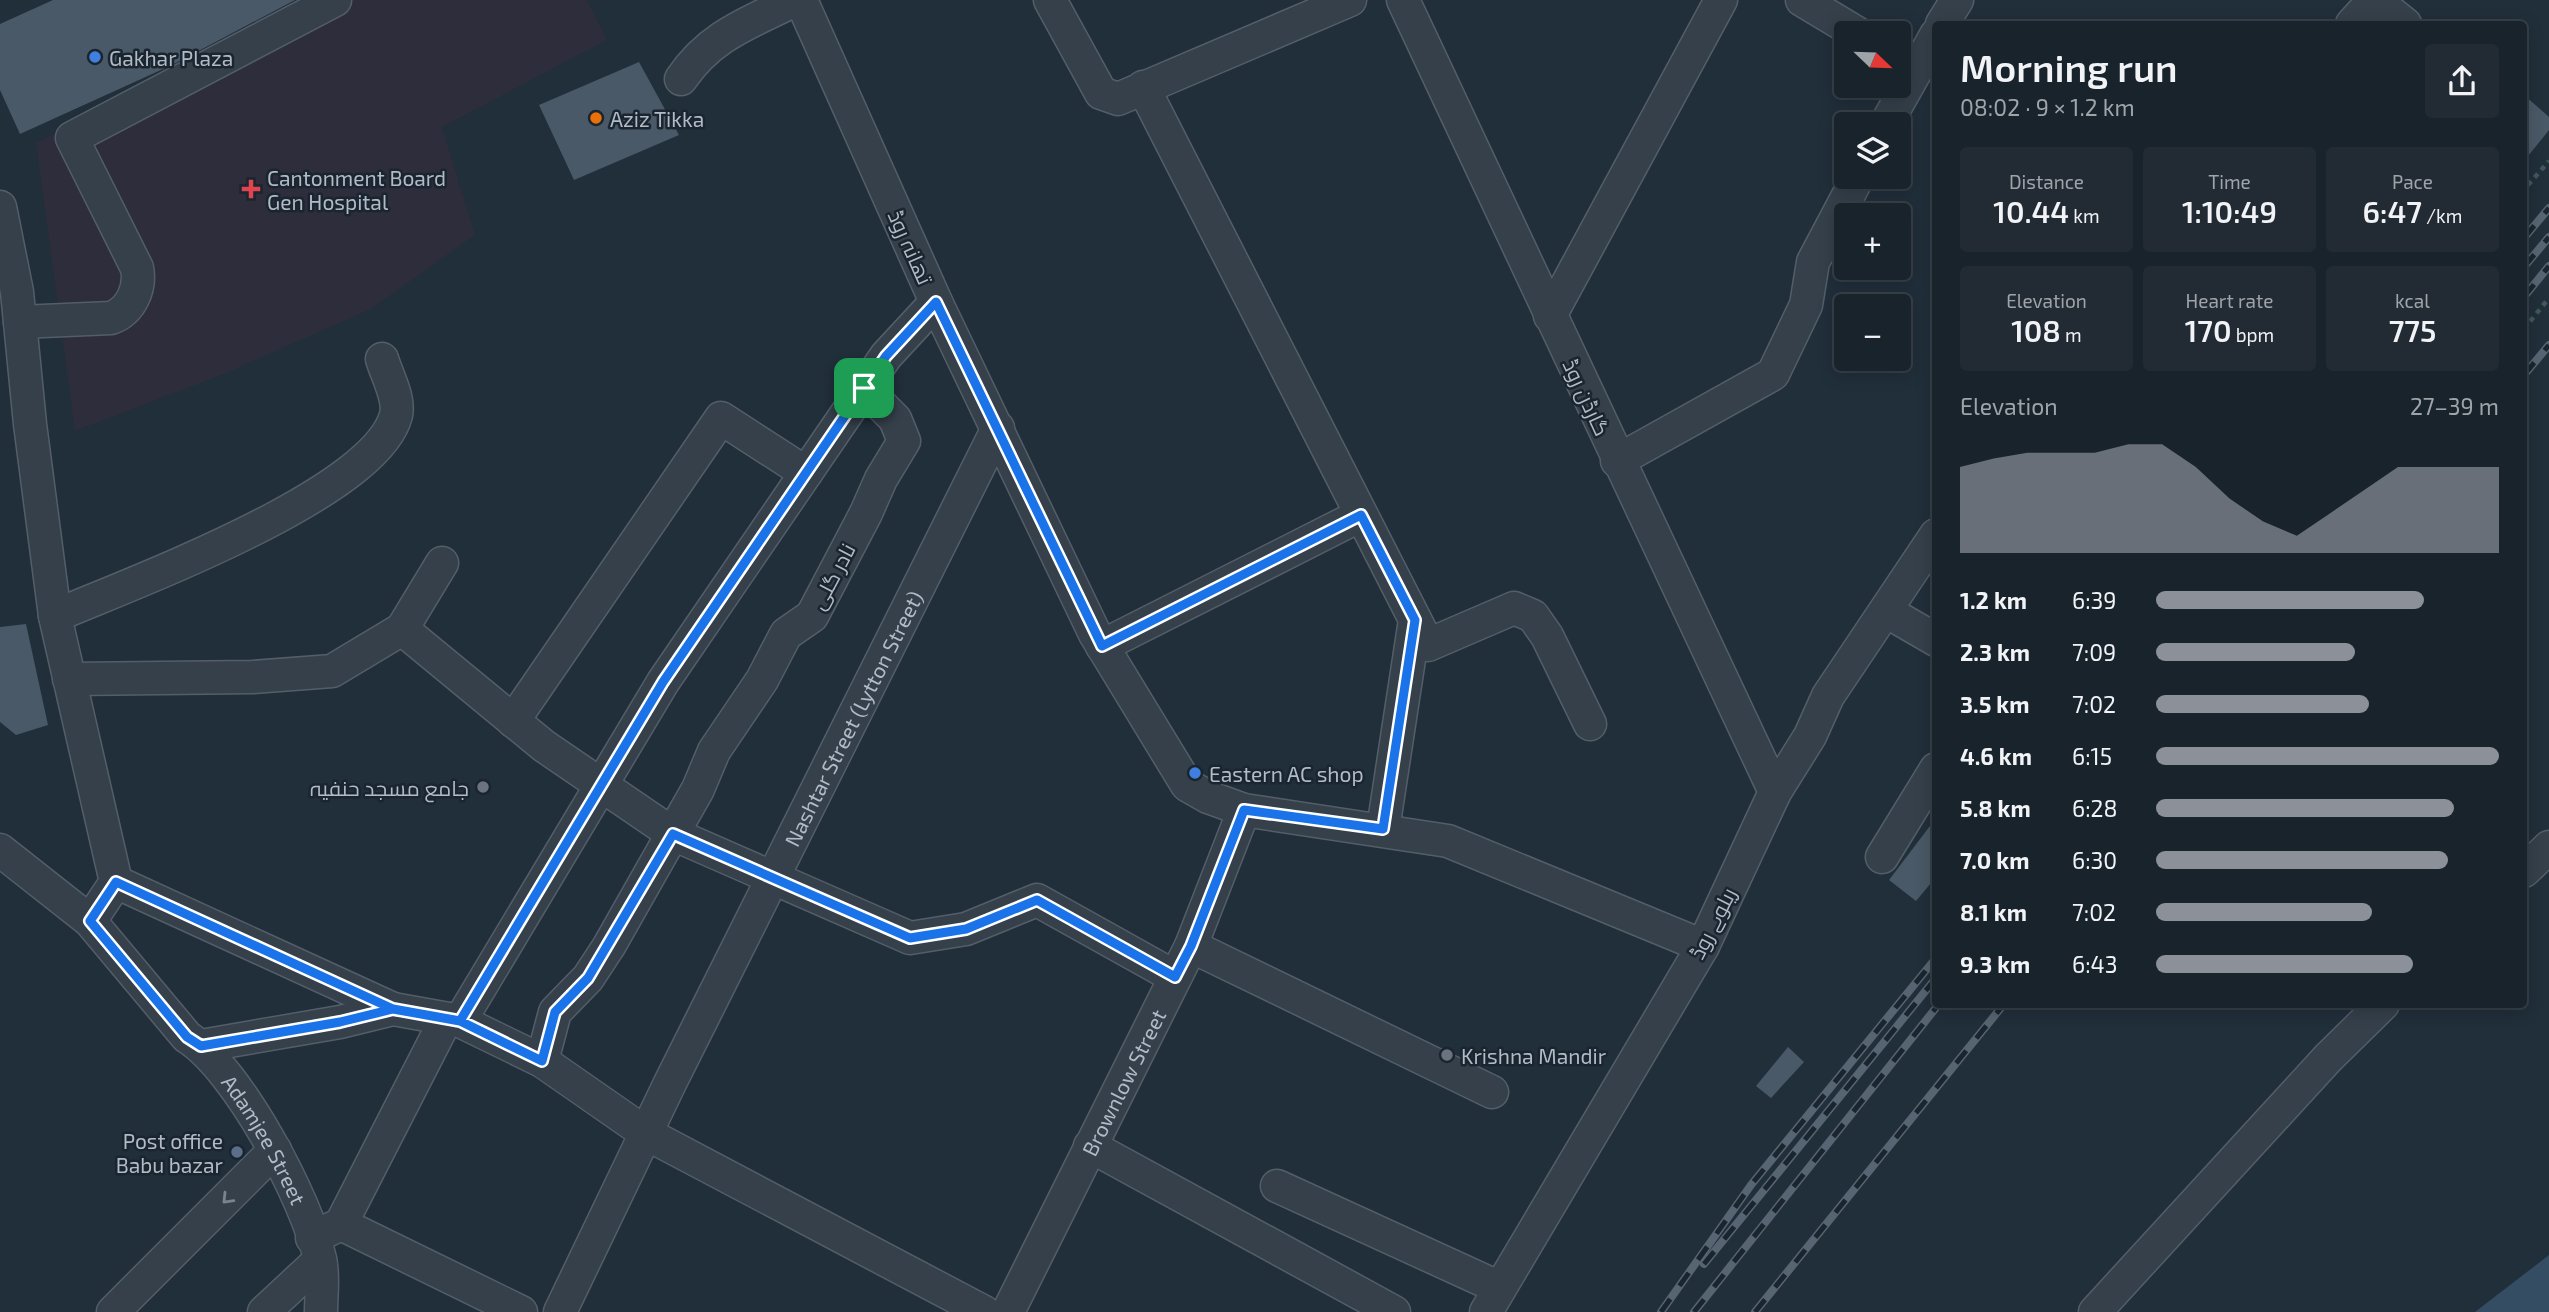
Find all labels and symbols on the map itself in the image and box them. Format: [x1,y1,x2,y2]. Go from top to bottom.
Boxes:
north arrow [1834,21,1911,98]
place label: Gakhar Plaza [109,45,233,70]
marker: Gakhar Plaza [87,49,103,65]
place label: Aziz Tikka [610,106,704,131]
marker: Aziz Tikka [588,110,604,126]
place label: Cantonment Board Gen Hospital [267,165,446,214]
marker: Cantonment Board Gen Hospital [241,179,261,199]
street label: تھانہ روڈ [883,206,939,289]
street label: گارڈن روڈ [1557,355,1616,440]
pin [834,358,894,418]
street label: نادر گلی [804,539,862,614]
street label: Nashtar Street (Lytton Street) [778,586,927,850]
place label: Eastern AC shop [1209,761,1364,786]
marker: Eastern AC shop [1187,765,1203,781]
place label: جامع مسجد حنفیہ [310,775,469,803]
marker: جامع مسجد حنفیہ [475,779,491,795]
street label: ریلوے روڈ [1683,883,1741,963]
street label: Brownlow Street [1076,1005,1170,1160]
place label: Krishna Mandir [1461,1043,1607,1068]
marker: Krishna Mandir [1439,1047,1455,1063]
street label: Adamjee Street [218,1069,312,1208]
place label: Post office Babu bazar [116,1128,224,1177]
marker: Post office Babu bazar [229,1144,245,1160]
one-way arrow [223,1191,236,1204]

